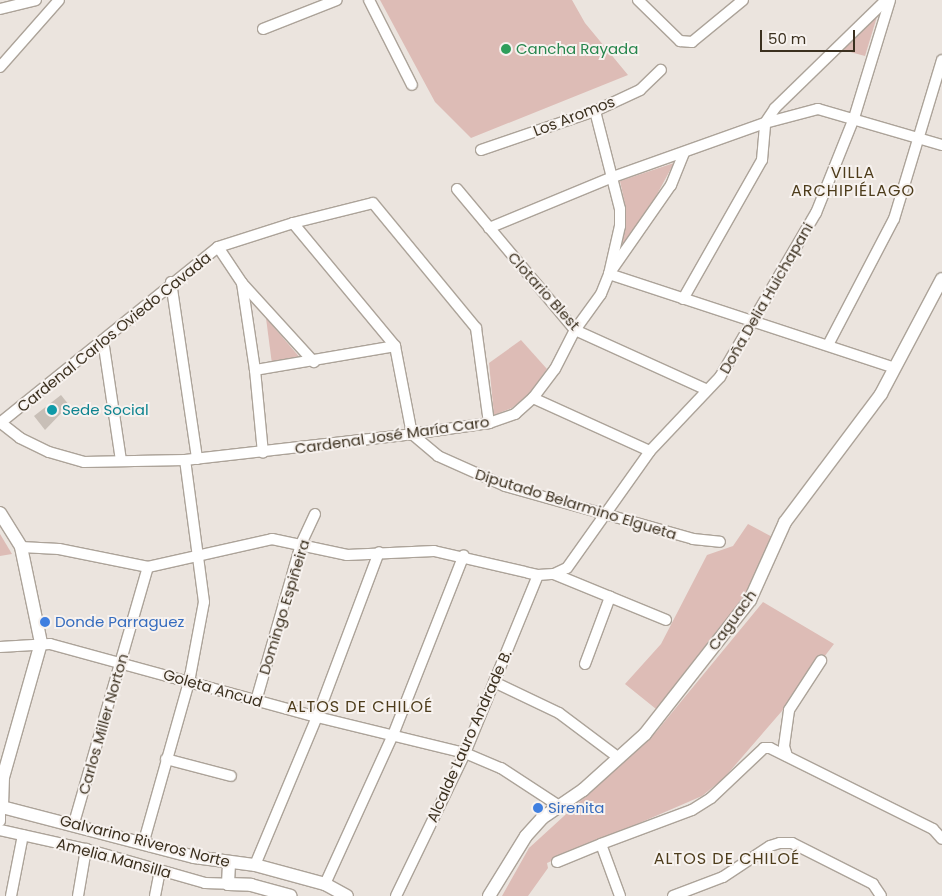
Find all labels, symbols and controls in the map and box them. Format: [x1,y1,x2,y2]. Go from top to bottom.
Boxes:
scale bar [762,20,857,52]
text: 50 m [768,28,806,49]
place label: Cancha Rayada [516,40,638,58]
marker: Cancha Rayada [500,43,512,55]
street label: Los Aromos [531,92,617,140]
district label: VILLA ARCHIPIÉLAGO [790,163,916,201]
street label: Doña Delia Huichapani [715,219,817,377]
street label: Cardenal Carlos Oviedo Cavada [13,248,215,416]
street label: Clotario Blest [504,248,584,334]
place label: Sede Social [62,401,149,419]
marker: Sede Social [46,404,58,416]
street label: Cardenal José María Caro [294,412,490,458]
street label: Diputado Belarmino Elgueta [473,465,679,543]
street label: Domingo Espiñeira [255,537,313,677]
street label: Caguach [704,586,760,654]
place label: Donde Parraguez [55,613,184,631]
marker: Donde Parraguez [39,616,51,628]
street label: Alcalde Lauro Andrade B. [423,647,515,825]
street label: Carlos Miller Norton [74,651,132,797]
street label: Goleta Ancud [161,665,265,711]
district label: ALTOS DE CHILOÉ [285,697,435,717]
place label: Sirenita [548,799,604,817]
marker: Sirenita [532,802,544,814]
street label: Galvarino Riveros Norte [58,811,232,871]
street label: Amelia Mansilla [55,834,173,882]
district label: ALTOS DE CHILOÉ [652,849,802,869]

